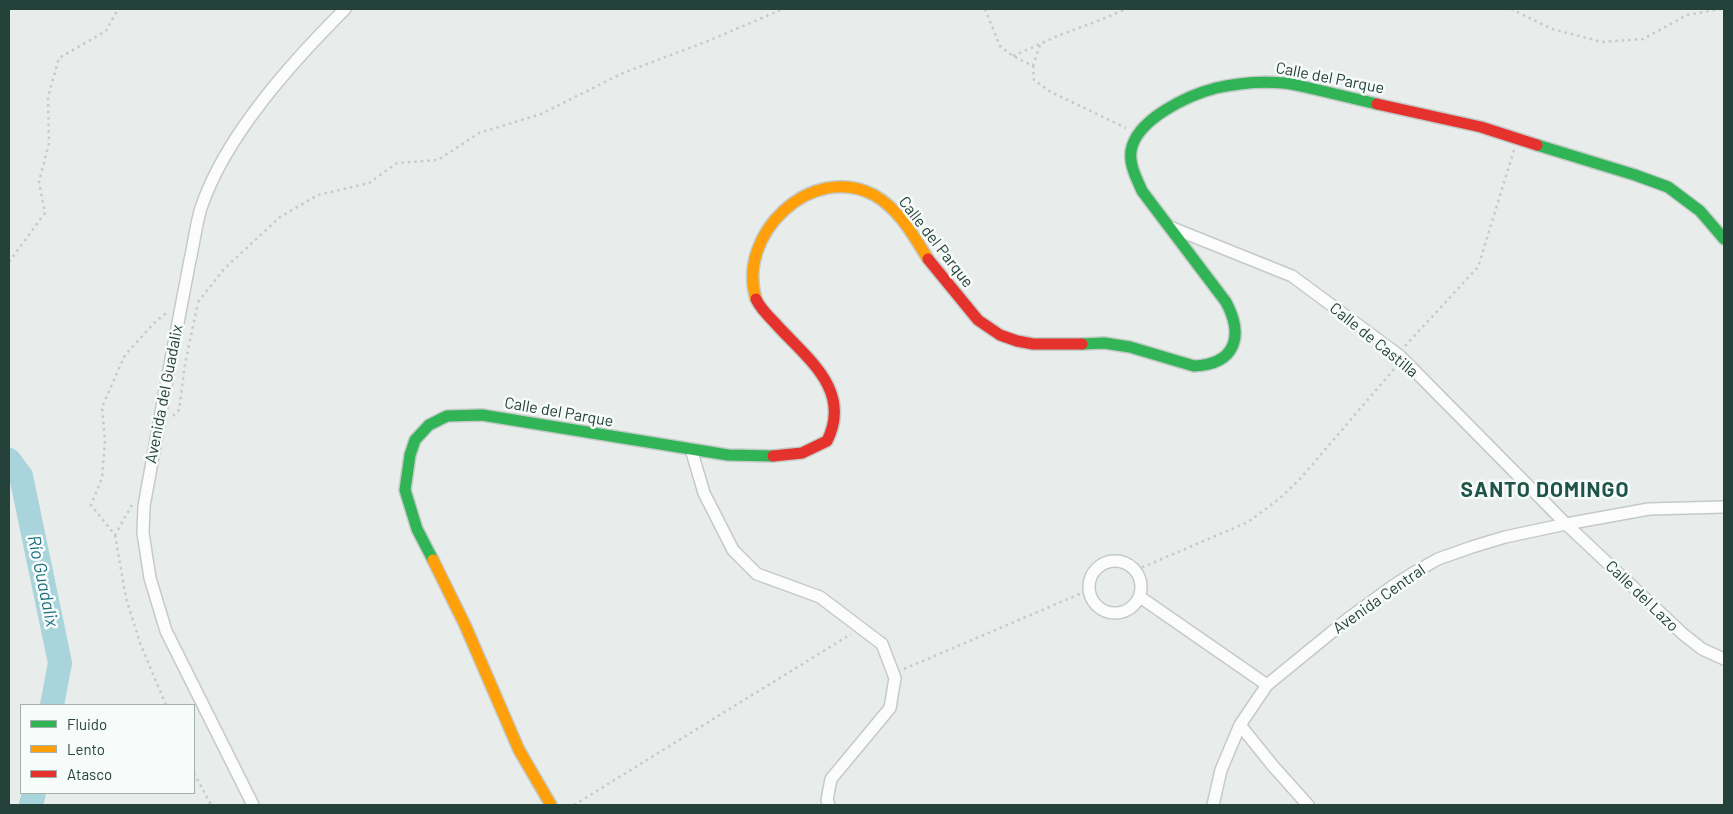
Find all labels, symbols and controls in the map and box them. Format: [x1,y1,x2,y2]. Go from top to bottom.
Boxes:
street label: Calle del Parque [1274,58,1386,98]
street label: Calle del Parque [895,193,977,291]
street label: Calle de Castilla [1326,298,1422,382]
street label: Avenida del Guadalix [141,323,187,465]
street label: Calle del Parque [503,393,615,431]
district label: SANTO DOMINGO [1459,477,1631,503]
water label: Río Guadalix [23,533,63,629]
street label: Calle del Lazo [1601,556,1683,636]
street label: Avenida Central [1329,560,1429,638]
legend [20,704,195,794]
text: Fluido [67,715,107,733]
text: Lento [67,740,105,758]
text: Atasco [67,765,112,783]

